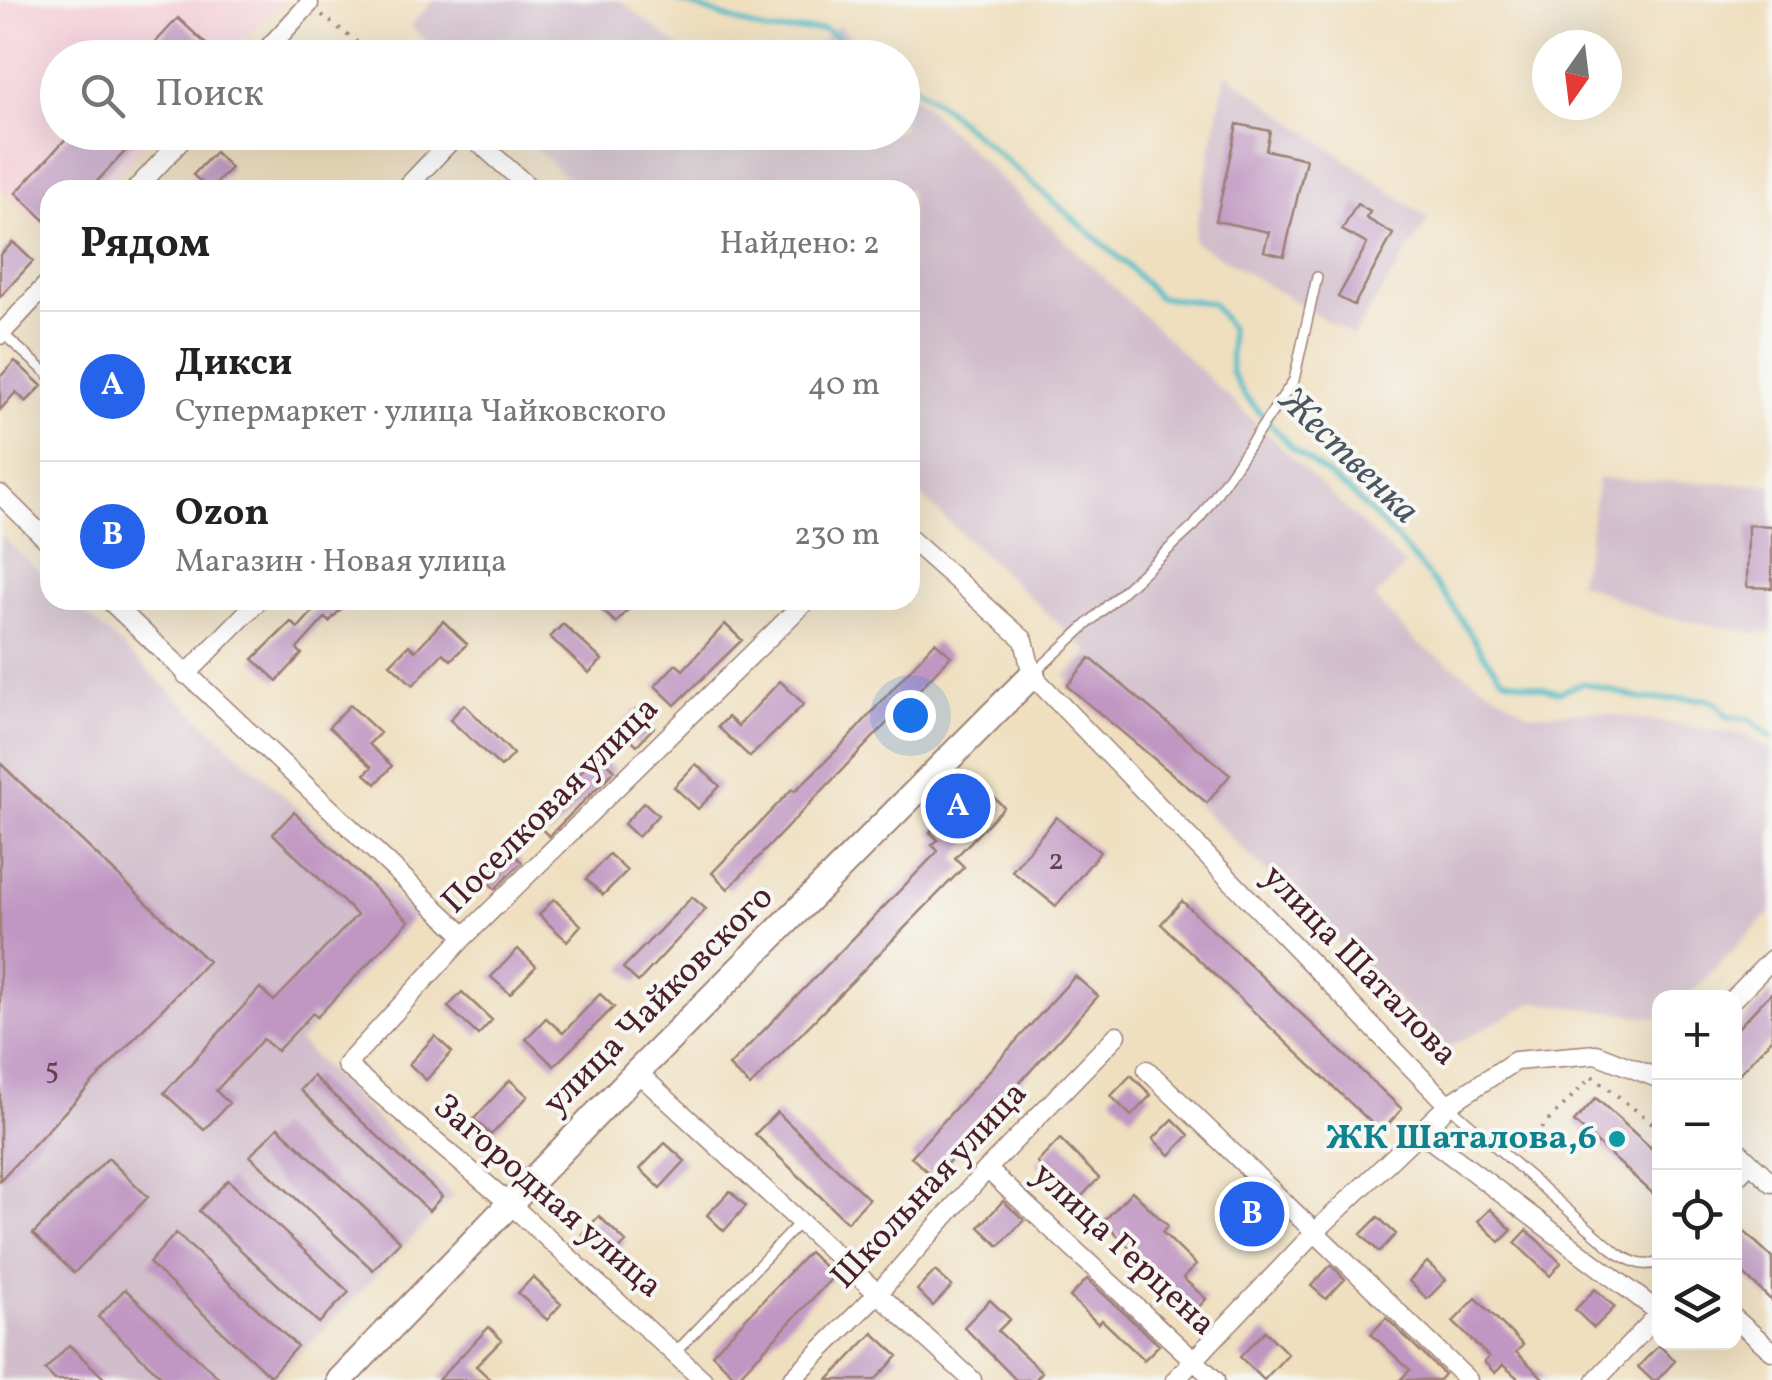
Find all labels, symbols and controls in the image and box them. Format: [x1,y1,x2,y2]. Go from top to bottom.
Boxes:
north arrow [1532,30,1622,120]
search box [40,40,920,150]
icon: search [75,68,130,123]
text: Поиск [155,69,264,122]
text: Рядом [80,216,210,275]
text: Найдено: 2 [720,223,880,267]
text: Дикси [175,338,293,391]
text: A [101,364,124,408]
text: 40 m [808,364,880,408]
water label: Жественка [1265,375,1430,537]
text: Супермаркет · улица Чайковского [175,391,666,435]
text: Ozon [175,488,269,541]
text: B [102,514,123,558]
text: 230 m [794,514,880,558]
text: Магазин · Новая улица [175,541,507,585]
street label: Поселковая улица [432,687,670,925]
your location [885,690,936,741]
pin: A [926,768,990,844]
house number: 2 [1048,840,1064,882]
street label: улица Шаталова [1250,855,1468,1077]
street label: улица Чайковского [533,875,785,1127]
map controls [1652,990,1742,1350]
button: + [1652,990,1742,1080]
house number: 5 [45,1049,59,1091]
street label: Школьная улица [821,1071,1039,1301]
button: − [1652,1080,1742,1170]
street label: Загородная улица [422,1084,672,1310]
place label: ЖК Шаталова,6 [1326,1115,1597,1163]
marker: ЖК Шаталова,6 [1606,1128,1628,1150]
street label: улица Герцена [1021,1152,1225,1348]
button: locate [1652,1170,1742,1260]
pin: B [1220,1176,1284,1252]
button: layers [1652,1260,1742,1350]

